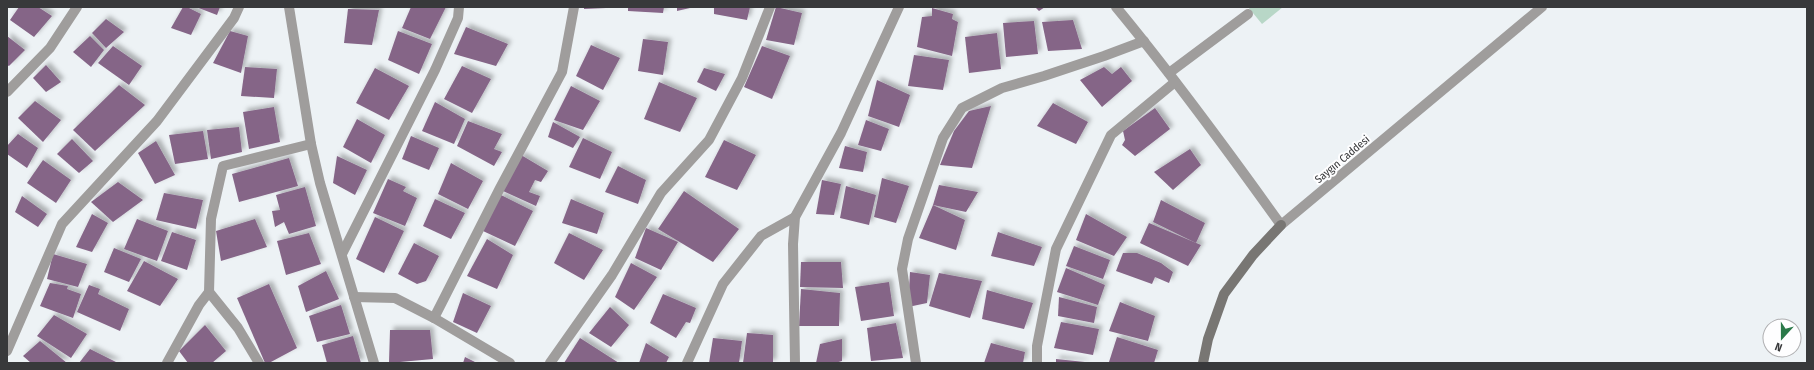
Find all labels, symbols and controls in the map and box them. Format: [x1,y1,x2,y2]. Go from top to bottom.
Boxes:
street label: Saygın Caddesi [1312,133,1373,186]
north arrow [1762,318,1802,358]
text: N [1773,340,1784,354]

